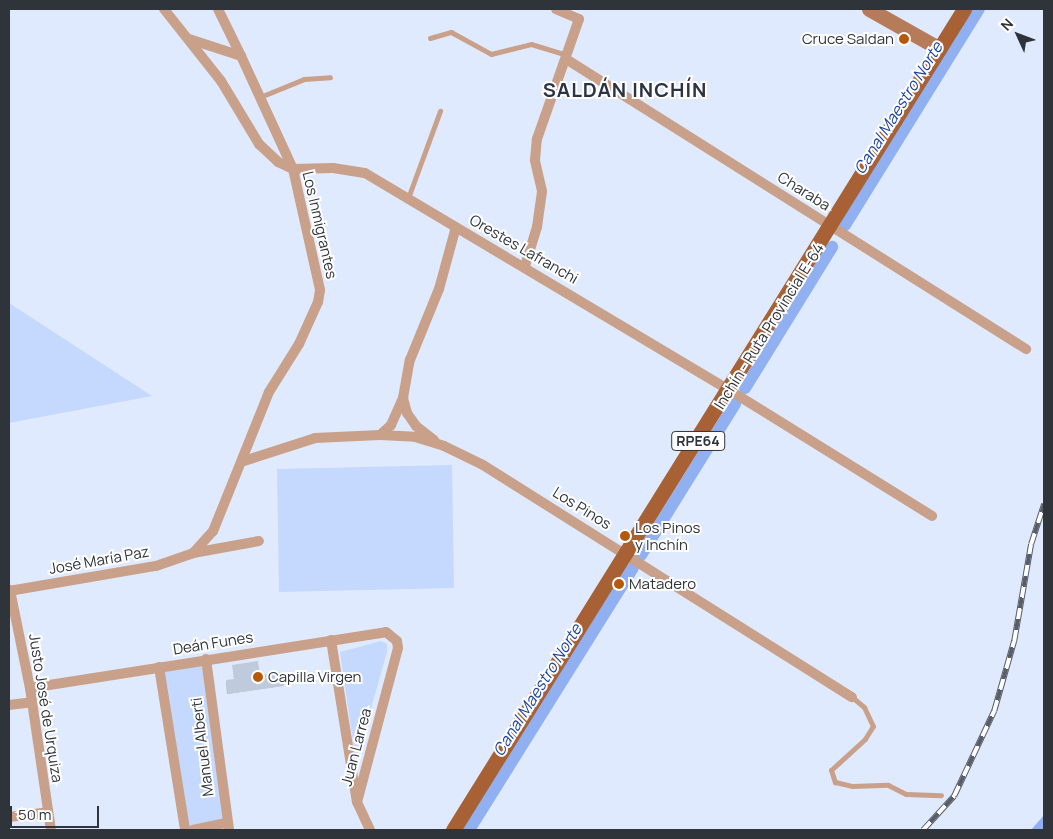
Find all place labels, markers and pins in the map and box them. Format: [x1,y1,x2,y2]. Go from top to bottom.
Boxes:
place label: Cruce Saldan [802,30,894,48]
marker: Cruce Saldan [898,33,910,45]
place label: Los Pinos y Inchín [635,518,700,553]
marker: Los Pinos y Inchín [619,530,631,542]
place label: Matadero [629,575,696,593]
marker: Matadero [613,578,625,590]
place label: Capilla Virgen [268,668,361,686]
marker: Capilla Virgen [252,671,264,683]

